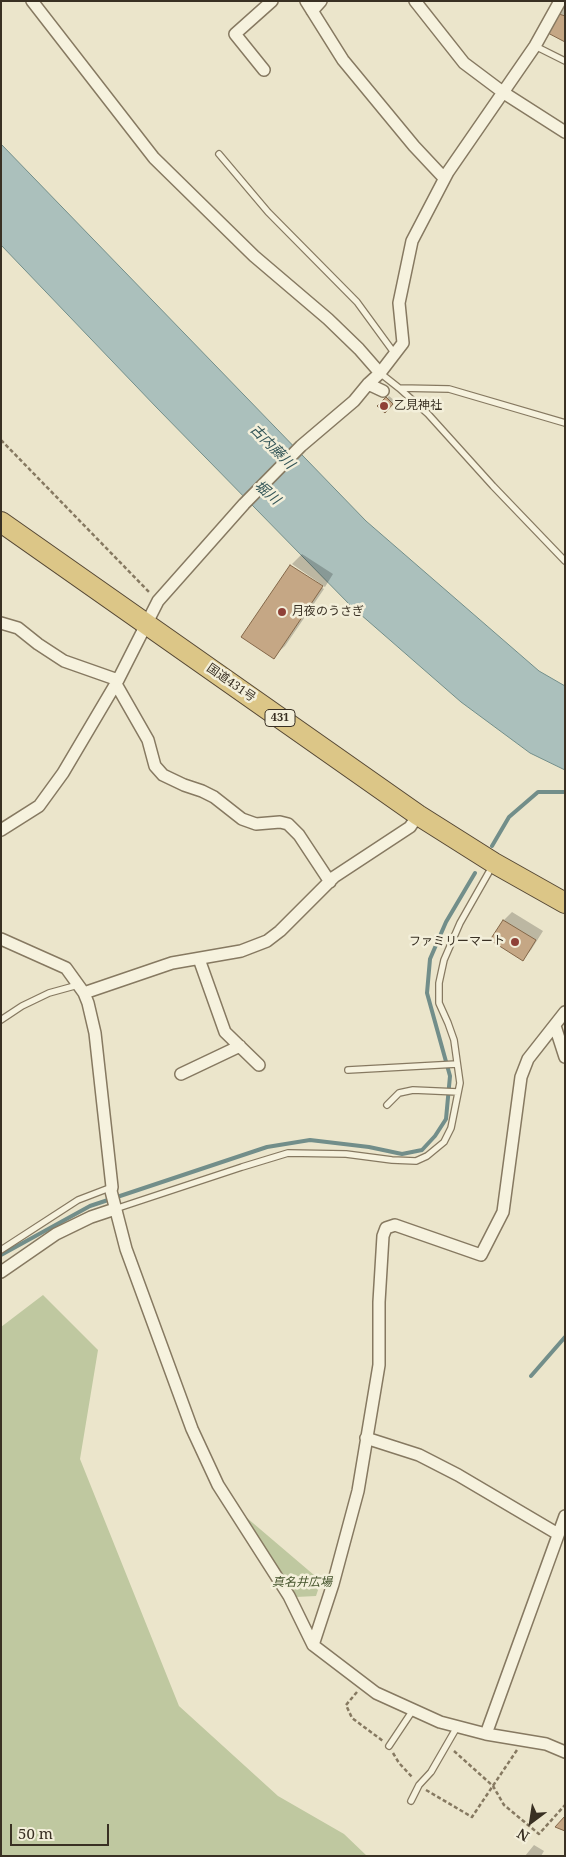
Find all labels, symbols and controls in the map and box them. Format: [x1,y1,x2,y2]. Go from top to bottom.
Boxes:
place label: 乙見神社 [394,399,442,413]
marker: 乙見神社 [378,400,390,412]
water label: 古内藤川 [246,421,298,473]
water label: 堀川 [251,477,283,509]
place label: 月夜のうさぎ [292,605,364,619]
marker: 月夜のうさぎ [276,606,288,618]
street label: 国道431号 [204,661,258,705]
road number: 431 [265,710,295,726]
place label: ファミリーマート [409,935,505,949]
marker: ファミリーマート [509,936,521,948]
park label: 真名井広場 [272,1576,332,1590]
north arrow [506,1797,556,1847]
scale bar [12,1814,111,1846]
text: 50 m [18,1823,53,1843]
text: N [513,1824,533,1846]

